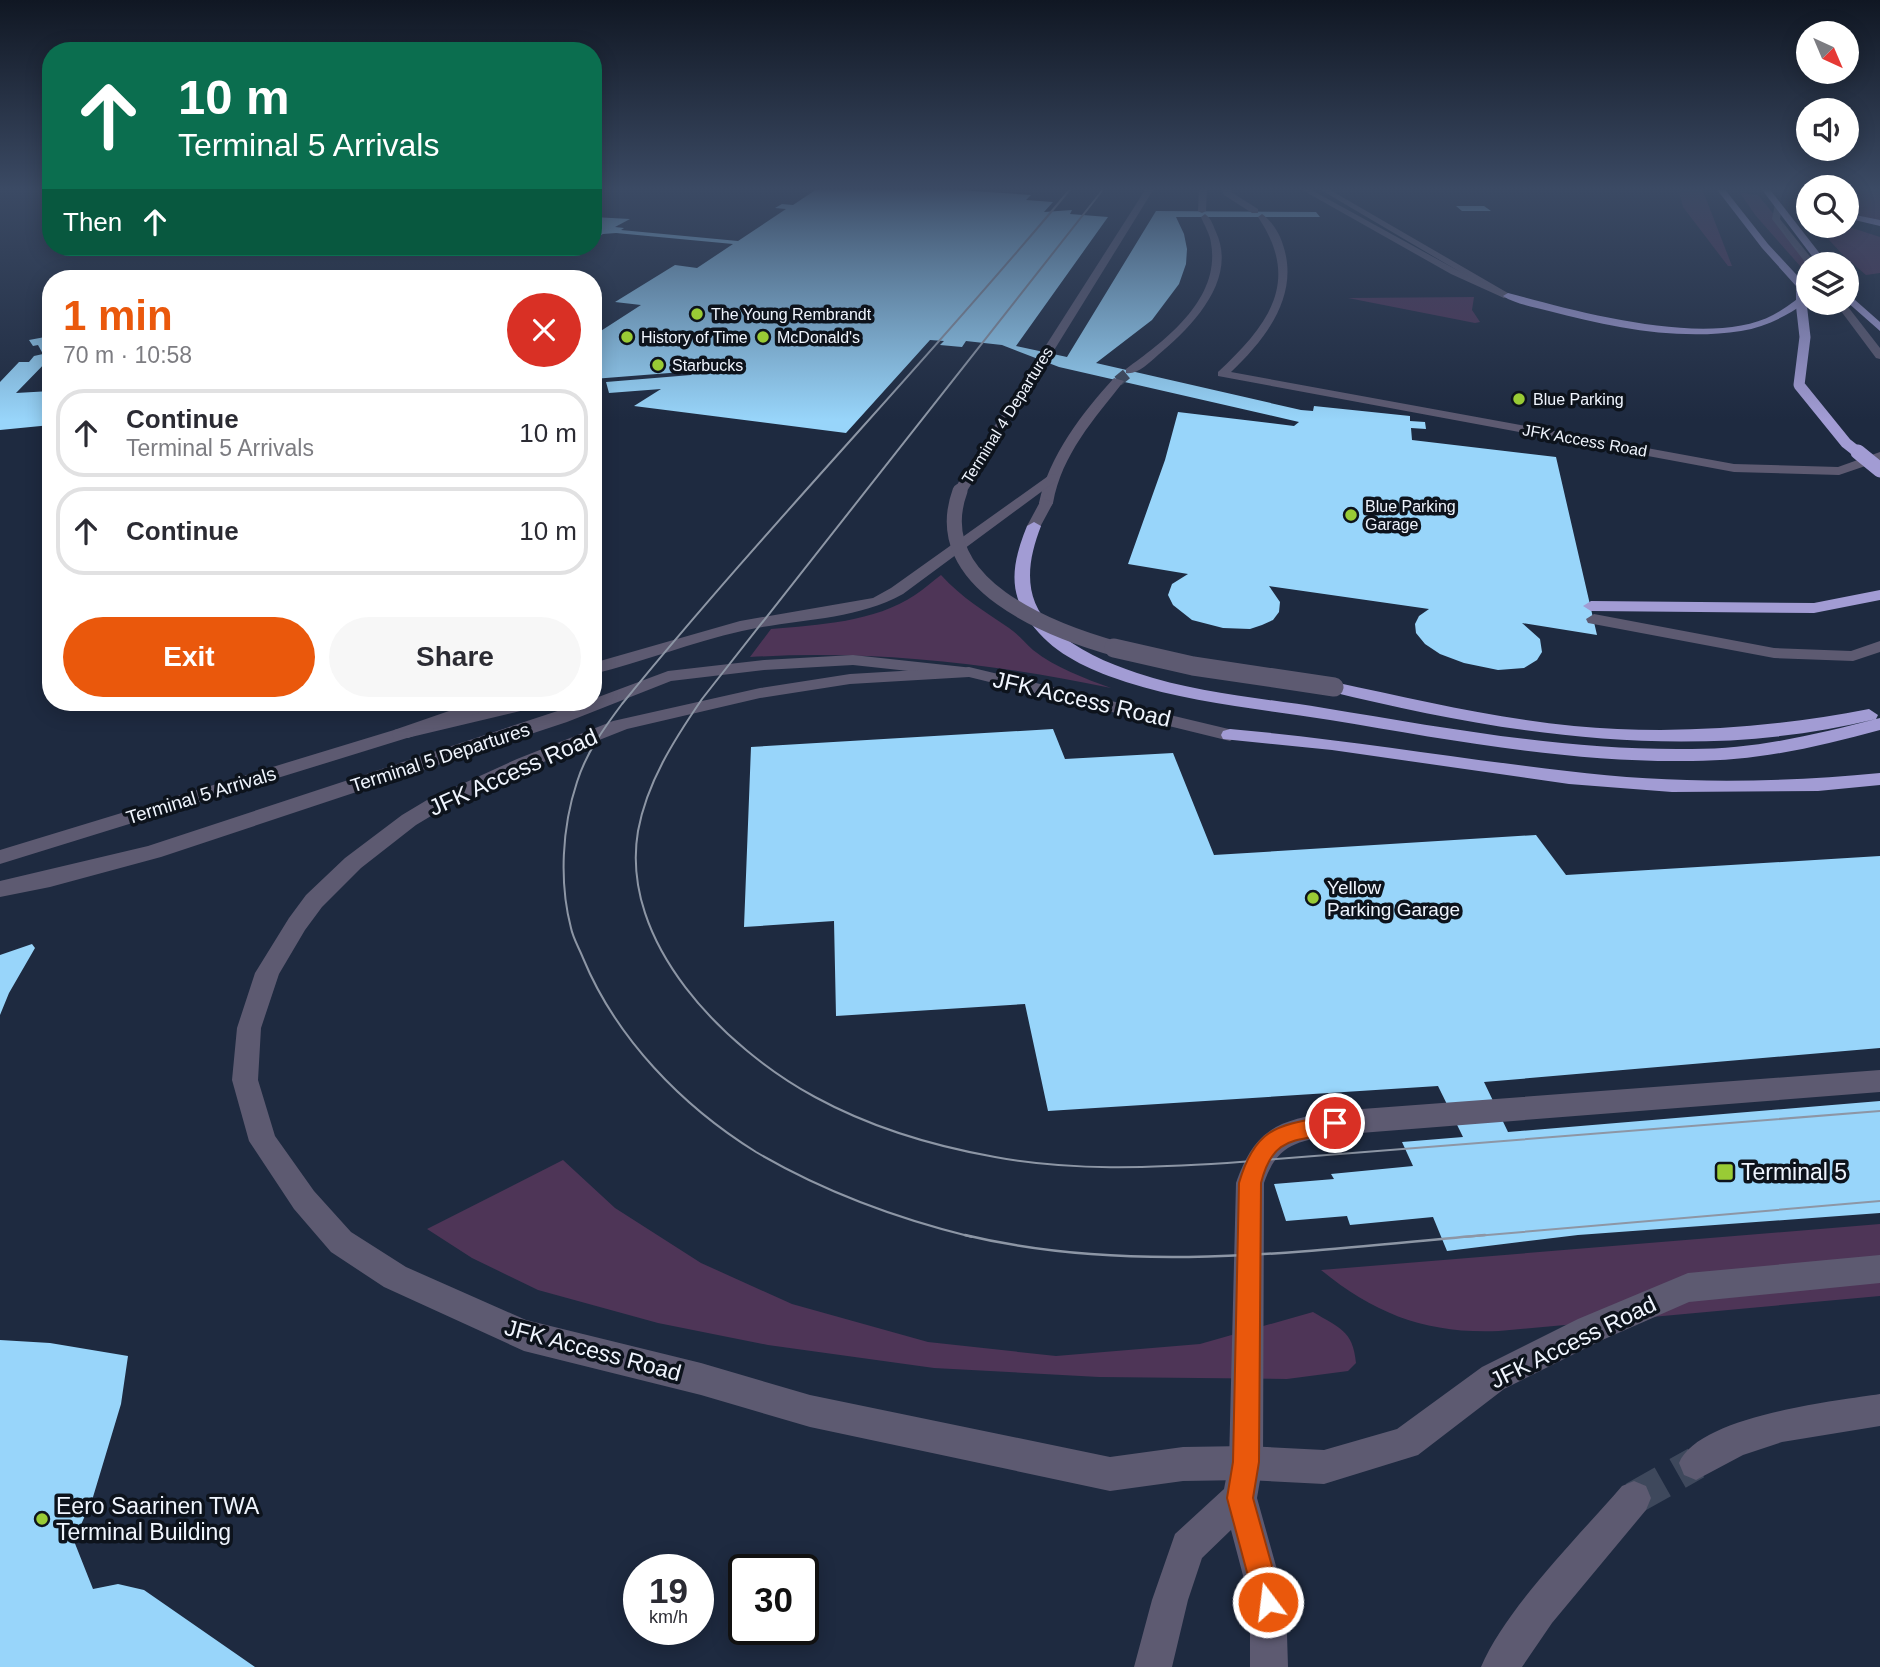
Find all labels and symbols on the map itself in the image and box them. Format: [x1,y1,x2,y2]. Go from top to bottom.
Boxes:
north arrow [1796,21,1858,84]
marker: The Young Rembrandt [689,306,705,322]
place label: The Young Rembrandt [711,306,872,323]
marker: History of Time [619,329,635,345]
place label: History of Time [641,329,748,346]
marker: McDonald's [755,329,771,345]
place label: McDonald's [777,329,860,346]
street label: Terminal 4 Departures [959,344,1056,487]
marker: Starbucks [650,357,666,373]
place label: Starbucks [672,357,743,374]
marker: Blue Parking [1511,391,1527,407]
place label: Blue Parking [1533,391,1624,408]
street label: JFK Access Road [1521,421,1649,460]
place label: Blue Parking Garage [1365,498,1456,533]
marker: Blue Parking Garage [1343,507,1359,523]
street label: JFK Access Road [991,666,1173,732]
street label: Terminal 5 Departures [348,719,532,796]
street label: JFK Access Road [425,723,601,821]
street label: Terminal 5 Arrivals [124,763,278,828]
place label: Yellow Parking Garage [1327,877,1460,920]
marker: Yellow Parking Garage [1305,890,1321,906]
pin [1305,1093,1365,1153]
place label: Terminal 5 [1741,1159,1847,1185]
marker: Terminal 5 [1715,1162,1735,1182]
street label: JFK Access Road [1486,1291,1660,1393]
street label: JFK Access Road [502,1314,684,1386]
place label: Eero Saarinen TWA Terminal Building [56,1493,260,1545]
marker: Eero Saarinen TWA Terminal Building [34,1511,50,1527]
speed limit sign: 30 [728,1554,819,1645]
position arrow [1231,1565,1305,1639]

